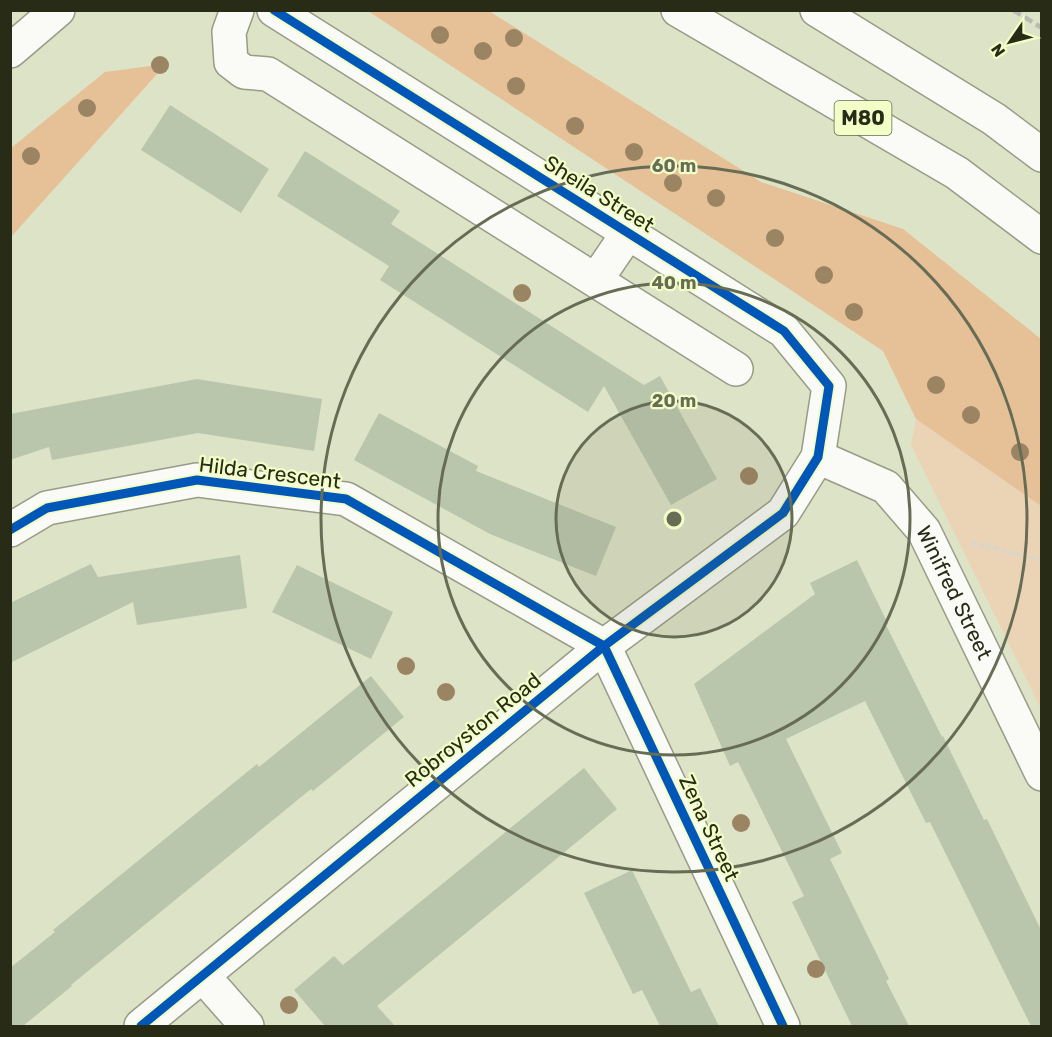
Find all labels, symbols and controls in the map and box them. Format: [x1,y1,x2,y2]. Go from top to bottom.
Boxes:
north arrow [980,12,1040,72]
text: N [987,40,1009,60]
road number: M80 [834,101,892,135]
street label: Sheila Street [540,150,659,237]
text: 60 m [652,155,696,177]
text: 40 m [652,272,696,294]
text: 20 m [652,390,696,412]
street label: Hilda Crescent [198,451,342,494]
centre of rings [664,509,684,529]
street label: Winifred Street [911,521,997,663]
street label: Robroyston Road [400,667,546,792]
street label: Zena Street [674,771,745,885]

